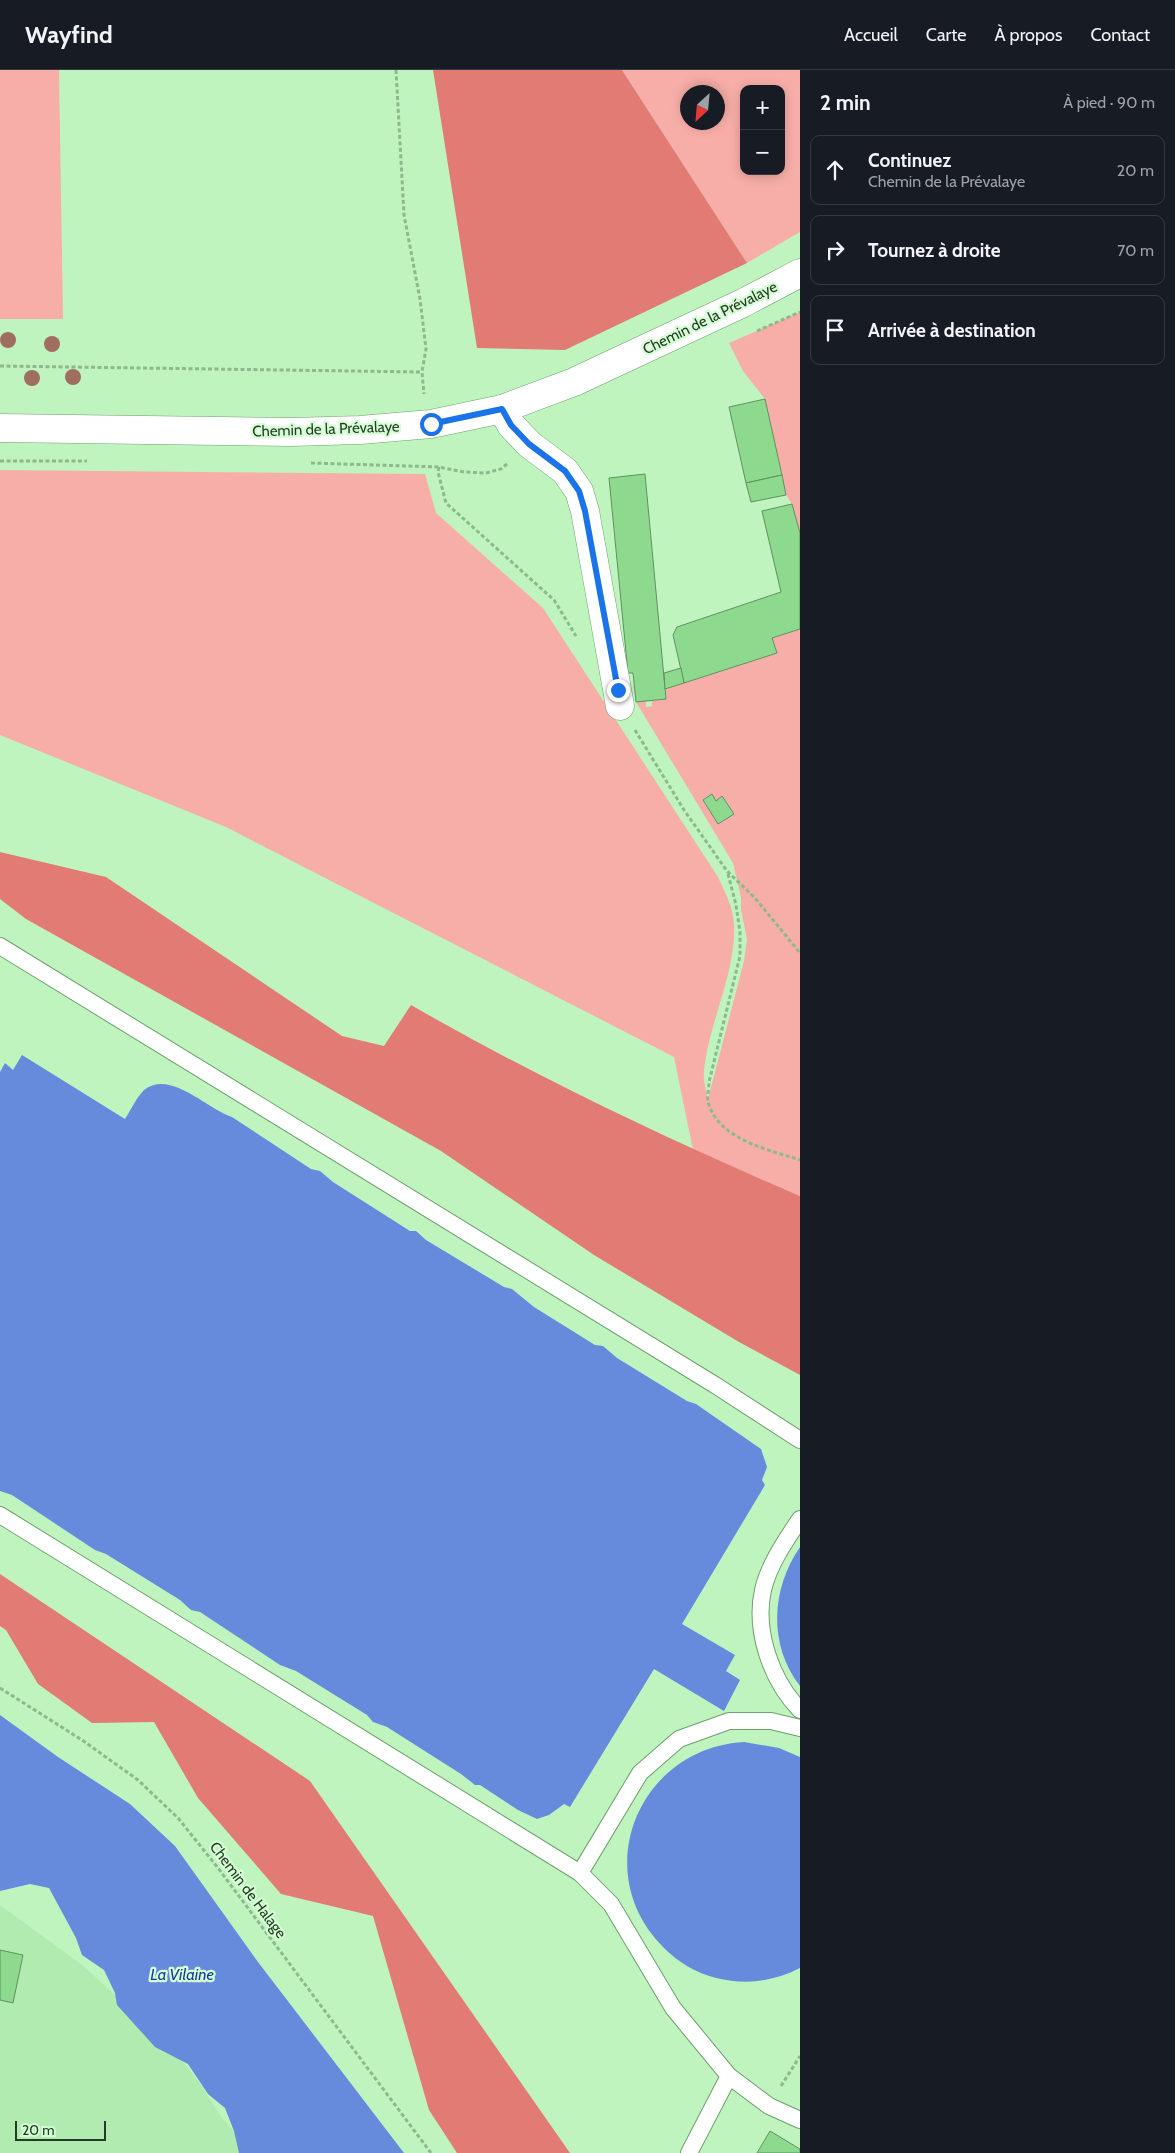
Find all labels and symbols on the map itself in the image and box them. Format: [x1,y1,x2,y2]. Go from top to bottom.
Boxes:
north arrow [680,85,725,130]
street label: Chemin de la Prévalaye [640,277,780,358]
route start [420,413,443,436]
street label: Chemin de la Prévalaye [252,417,400,441]
route end [607,679,630,702]
street label: Chemin de Halage [206,1838,290,1942]
water label: La Vilaine [150,1965,214,1984]
scale bar [15,2118,106,2141]

